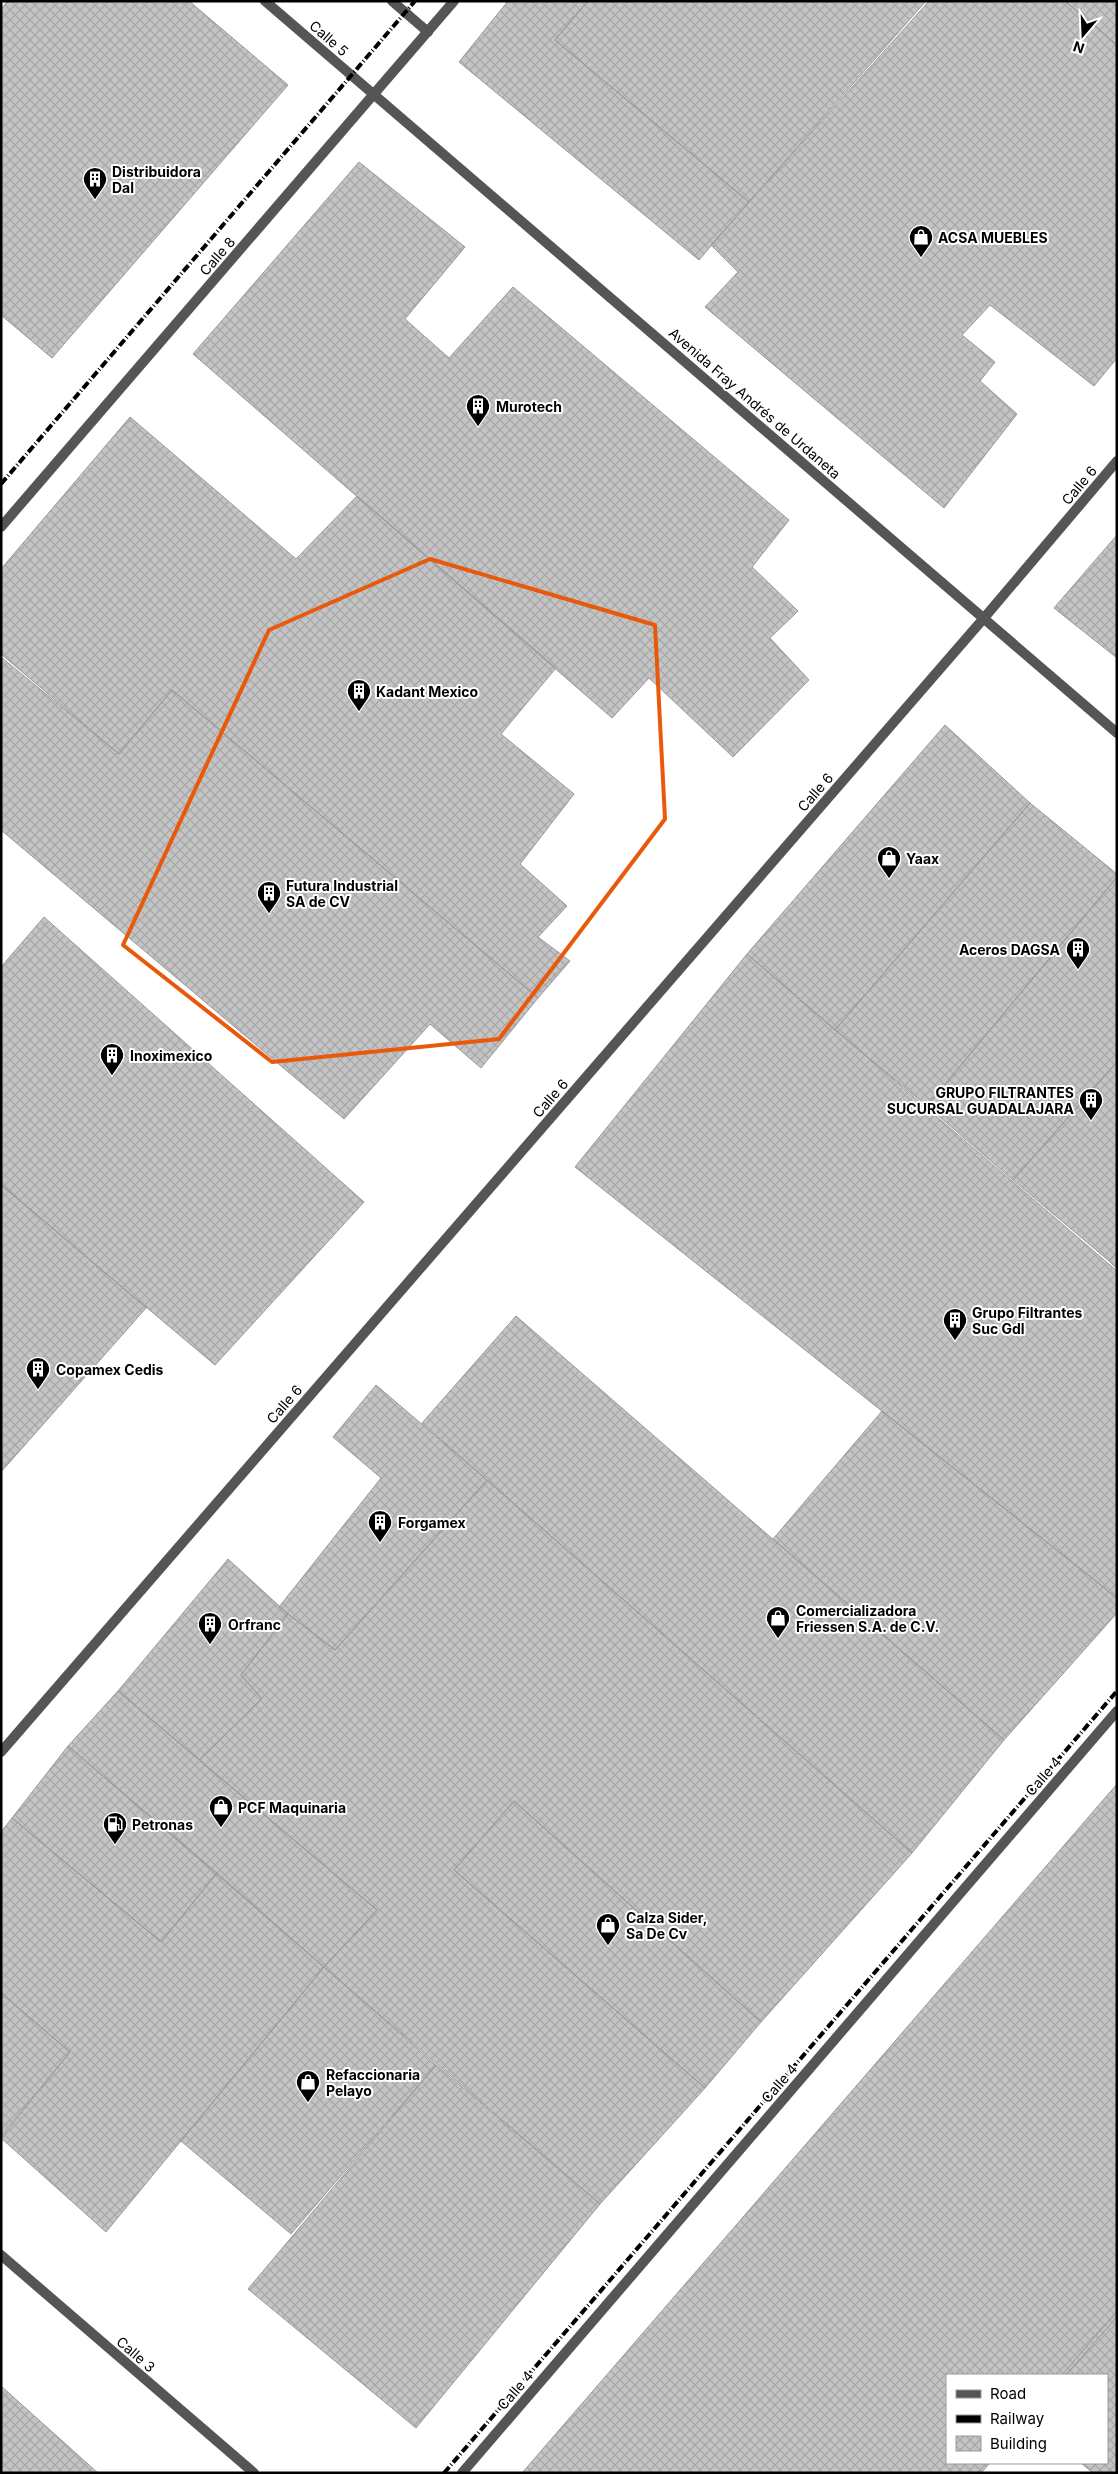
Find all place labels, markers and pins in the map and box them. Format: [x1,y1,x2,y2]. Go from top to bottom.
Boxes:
place label: Distribuidora Dal [112,163,201,196]
building icon: Distribuidora Dal [82,166,108,200]
shop icon: ACSA MUEBLES [908,224,934,258]
place label: ACSA MUEBLES [938,229,1048,246]
building icon: Murotech [465,393,491,427]
place label: Murotech [496,398,562,415]
building icon: Kadant Mexico [346,678,372,712]
place label: Kadant Mexico [376,683,479,700]
shop icon: Yaax [876,845,902,879]
place label: Yaax [906,850,939,867]
place label: Futura Industrial SA de CV [286,877,398,910]
building icon: Futura Industrial SA de CV [256,880,282,914]
building icon: Aceros DAGSA [1065,936,1091,970]
place label: Aceros DAGSA [959,941,1061,958]
building icon: Inoximexico [99,1042,125,1076]
place label: Inoximexico [130,1047,213,1064]
place label: GRUPO FILTRANTES SUCURSAL GUADALAJARA [887,1084,1075,1117]
building icon: GRUPO FILTRANTES SUCURSAL GUADALAJARA [1078,1087,1104,1121]
place label: Grupo Filtrantes Suc Gdl [972,1304,1082,1337]
building icon: Grupo Filtrantes Suc Gdl [942,1307,968,1341]
building icon: Copamex Cedis [25,1356,51,1390]
place label: Copamex Cedis [56,1361,164,1378]
building icon: Forgamex [367,1509,393,1543]
place label: Forgamex [398,1514,466,1531]
place label: Comercializadora Friessen S.A. de C.V. [796,1602,939,1635]
shop icon: Comercializadora Friessen S.A. de C.V. [765,1605,791,1639]
building icon: Orfranc [197,1611,223,1645]
place label: Orfranc [228,1616,281,1633]
shop icon: PCF Maquinaria [208,1794,234,1828]
place label: PCF Maquinaria [238,1799,346,1816]
fuel station icon: Petronas [102,1811,128,1845]
place label: Petronas [132,1816,193,1833]
place label: Calza Sider, Sa De Cv [626,1909,707,1942]
shop icon: Calza Sider, Sa De Cv [595,1912,621,1946]
place label: Refaccionaria Pelayo [326,2066,420,2099]
shop icon: Refaccionaria Pelayo [295,2069,321,2103]

